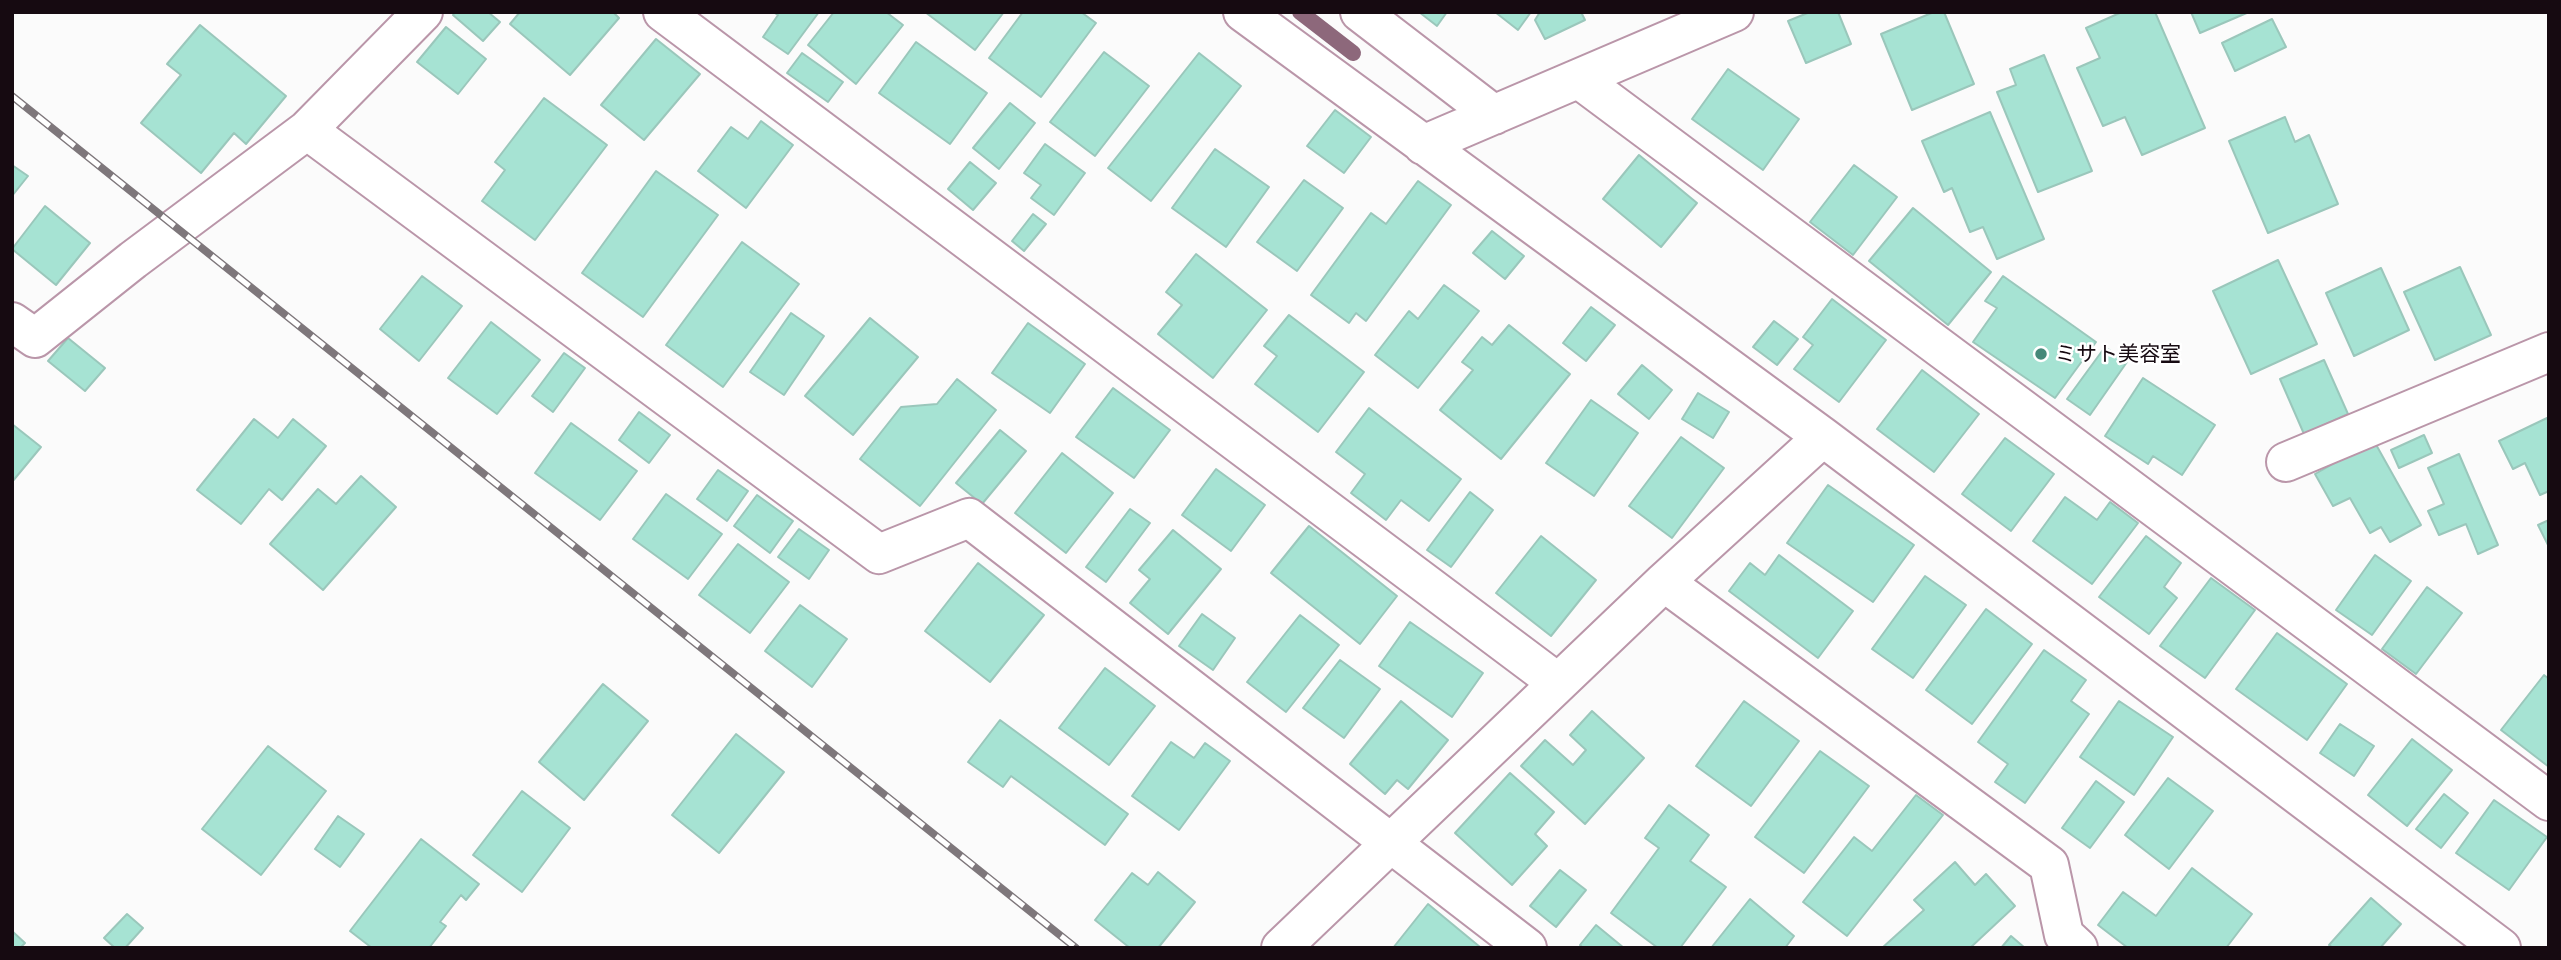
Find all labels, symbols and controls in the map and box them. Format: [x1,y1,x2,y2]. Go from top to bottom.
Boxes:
place label: ミサト美容室 [2055,341,2181,367]
marker: ミサト美容室 [2033,346,2049,362]

